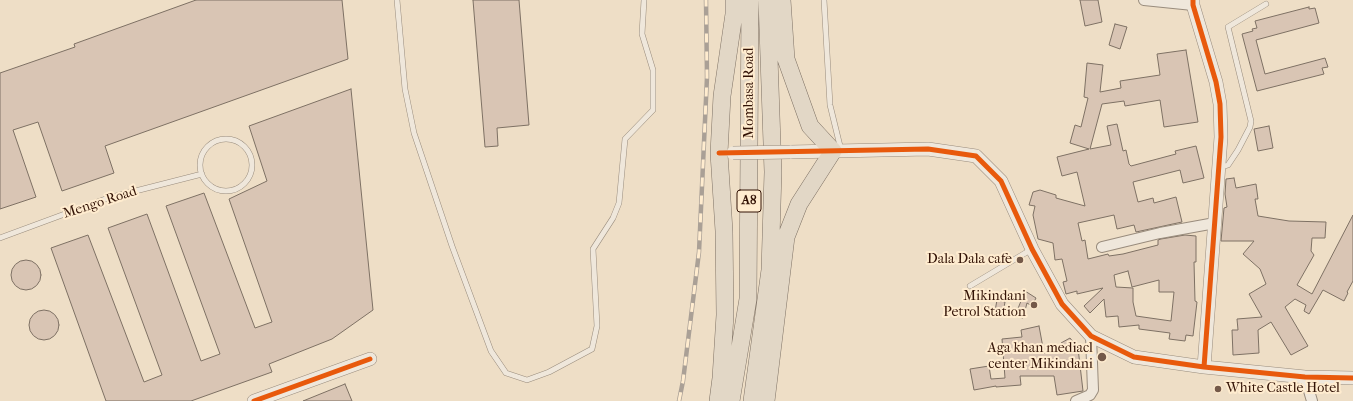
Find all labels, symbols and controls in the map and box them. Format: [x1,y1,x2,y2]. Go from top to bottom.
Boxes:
street label: Mombasa Road [742,48,758,138]
street label: Mengo Road [61,183,139,223]
road number: A8 [737,190,761,212]
place label: Dala Dala cafe [927,252,1012,268]
marker: Dala Dala cafe [1015,255,1025,265]
place label: Mikindani Petrol Station [943,289,1026,322]
marker: Mikindani Petrol Station [1029,300,1039,310]
place label: Aga khan mediacl center Mikindani [988,341,1093,374]
marker: Aga khan mediacl center Mikindani [1096,351,1108,363]
place label: White Castle Hotel [1226,381,1340,397]
marker: White Castle Hotel [1213,384,1223,394]

